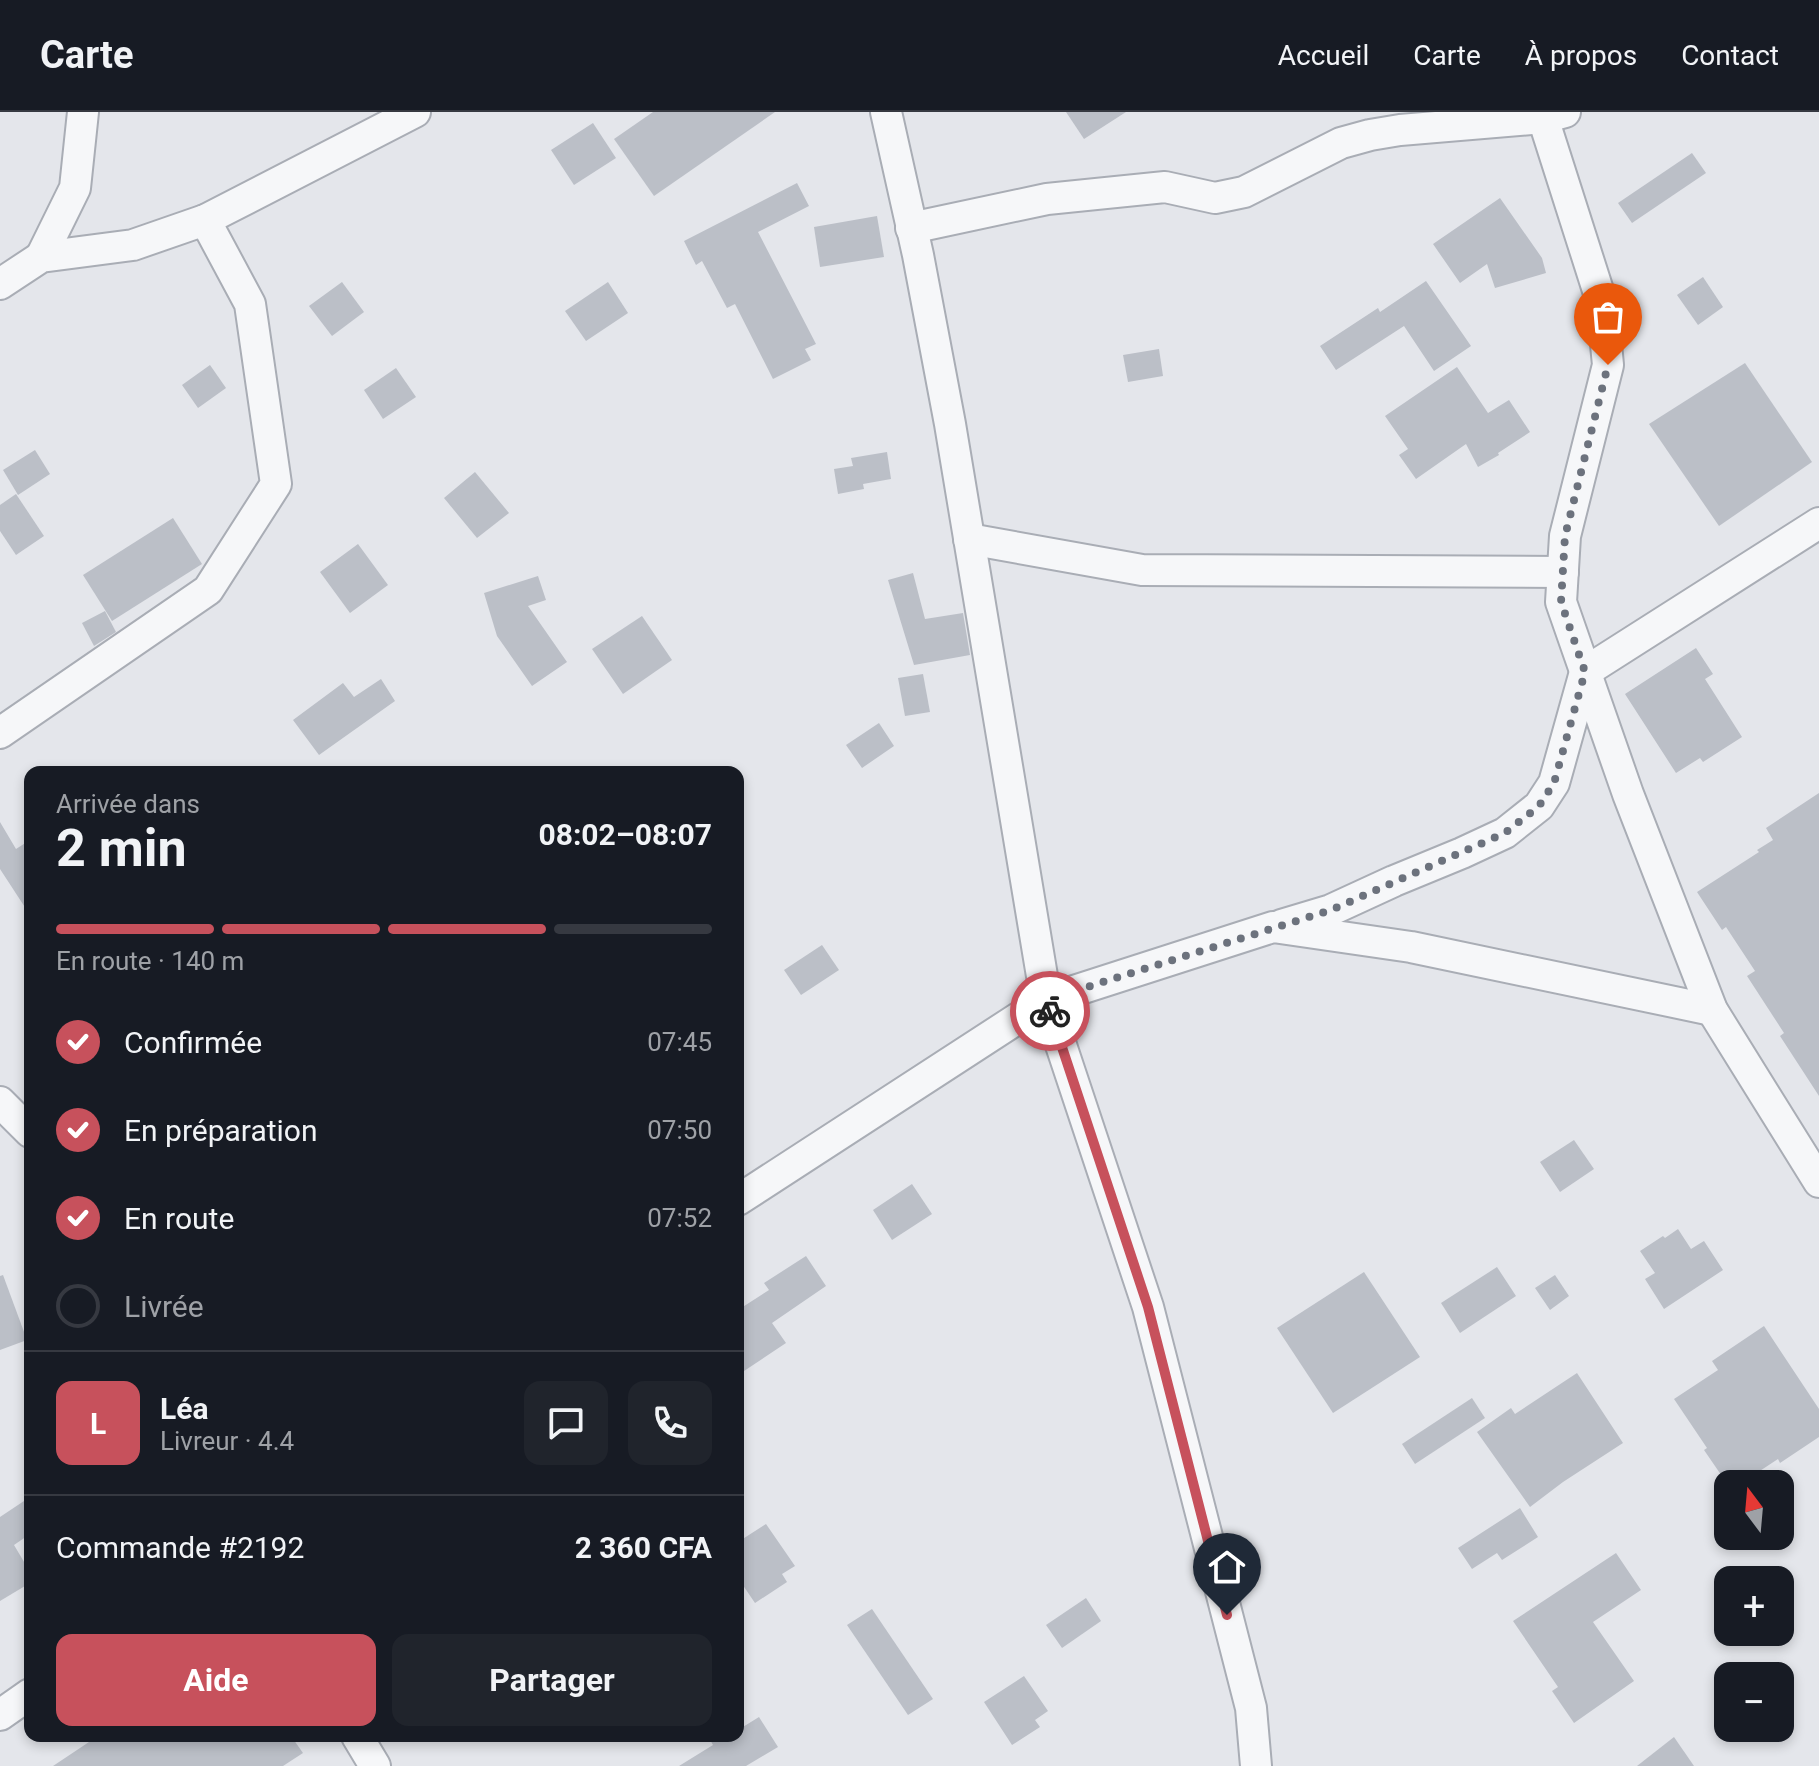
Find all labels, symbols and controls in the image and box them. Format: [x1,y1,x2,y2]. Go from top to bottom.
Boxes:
text: Carte [40,33,133,77]
text: Accueil [1278,39,1369,72]
text: Carte [1413,39,1481,72]
text: À propos [1525,39,1637,72]
text: Contact [1681,39,1779,72]
pin [1574,283,1642,365]
icon: bag [1586,295,1630,339]
text: Arrivée dans [56,789,200,819]
text: 08:02–08:07 [538,817,712,852]
text: 2 min [56,818,187,879]
text: En route · 140 m [56,946,244,976]
courier [1010,971,1090,1051]
icon: bike [1028,989,1072,1033]
icon: check [56,1020,100,1064]
text: Confirmée [124,1025,262,1060]
text: 07:45 [647,1027,712,1057]
icon: check [56,1108,100,1152]
text: En préparation [124,1113,318,1148]
text: 07:50 [647,1115,712,1145]
icon: check [56,1196,100,1240]
text: En route [124,1201,234,1236]
text: 07:52 [647,1203,712,1233]
text: Livrée [124,1289,204,1324]
button: chat [524,1381,608,1465]
button: phone [628,1381,712,1465]
text: Léa [160,1391,209,1426]
text: L [90,1406,106,1441]
text: Livreur · 4.4 [160,1426,294,1456]
north arrow [1714,1470,1794,1550]
map controls [1714,1470,1794,1742]
text: Commande #2192 [56,1530,304,1565]
text: 2 360 CFA [575,1530,712,1565]
pin [1193,1533,1261,1615]
icon: home [1205,1545,1249,1589]
button: + [1714,1566,1794,1646]
button: Aide [56,1634,376,1726]
button: Partager [392,1634,712,1726]
button: − [1714,1662,1794,1742]

